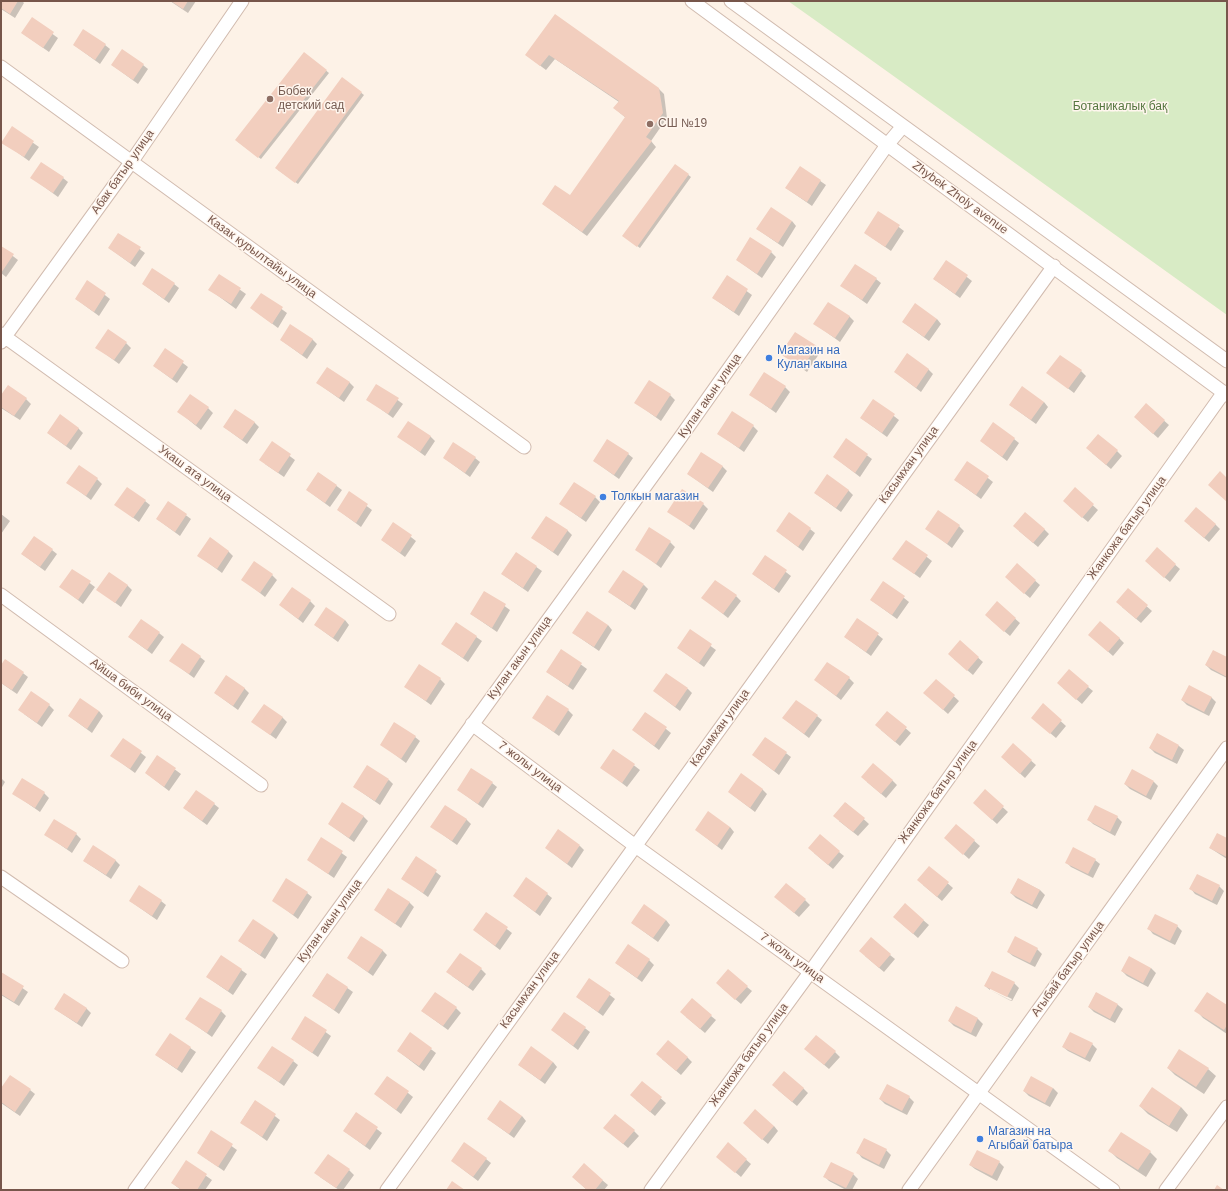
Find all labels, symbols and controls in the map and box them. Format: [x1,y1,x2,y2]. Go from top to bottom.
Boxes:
place label: Бобек детский сад [278,85,344,113]
marker: Бобек детский сад [265,94,275,104]
park label: Ботаникалық бақ [1073,100,1167,114]
place label: СШ №19 [658,117,707,131]
marker: СШ №19 [645,119,655,129]
street label: Абак батыр улица [88,127,158,217]
street label: Zhybek Zholy avenue [909,158,1011,238]
street label: Казак курылтайы улица [205,213,319,301]
place label: Магазин на Кулан акына [777,344,847,372]
street label: Кулан акын улица [675,351,745,441]
marker: Магазин на Кулан акына [764,353,774,363]
street label: Касымхан улица [876,424,942,506]
street label: Укаш ата улица [156,443,234,505]
street label: Жанкожа батыр улица [1085,473,1169,583]
place label: Толкын магазин [611,490,699,504]
marker: Толкын магазин [598,492,608,502]
street label: Кулан акын улица [485,613,555,703]
street label: Айша биби улица [87,655,175,725]
street label: Касымхан улица [687,687,753,769]
street label: Жанкожа батыр улица [896,737,980,847]
street label: 7 жолы улица [495,738,565,796]
street label: Кулан акын улица [295,876,365,966]
street label: Агыбай батыр улица [1029,918,1107,1020]
street label: 7 жолы улица [757,930,827,986]
street label: Касымхан улица [497,949,563,1031]
street label: Жанкожа батыр улица [707,1000,791,1110]
place label: Магазин на Агыбай батыра [988,1125,1073,1153]
marker: Магазин на Агыбай батыра [975,1134,985,1144]

